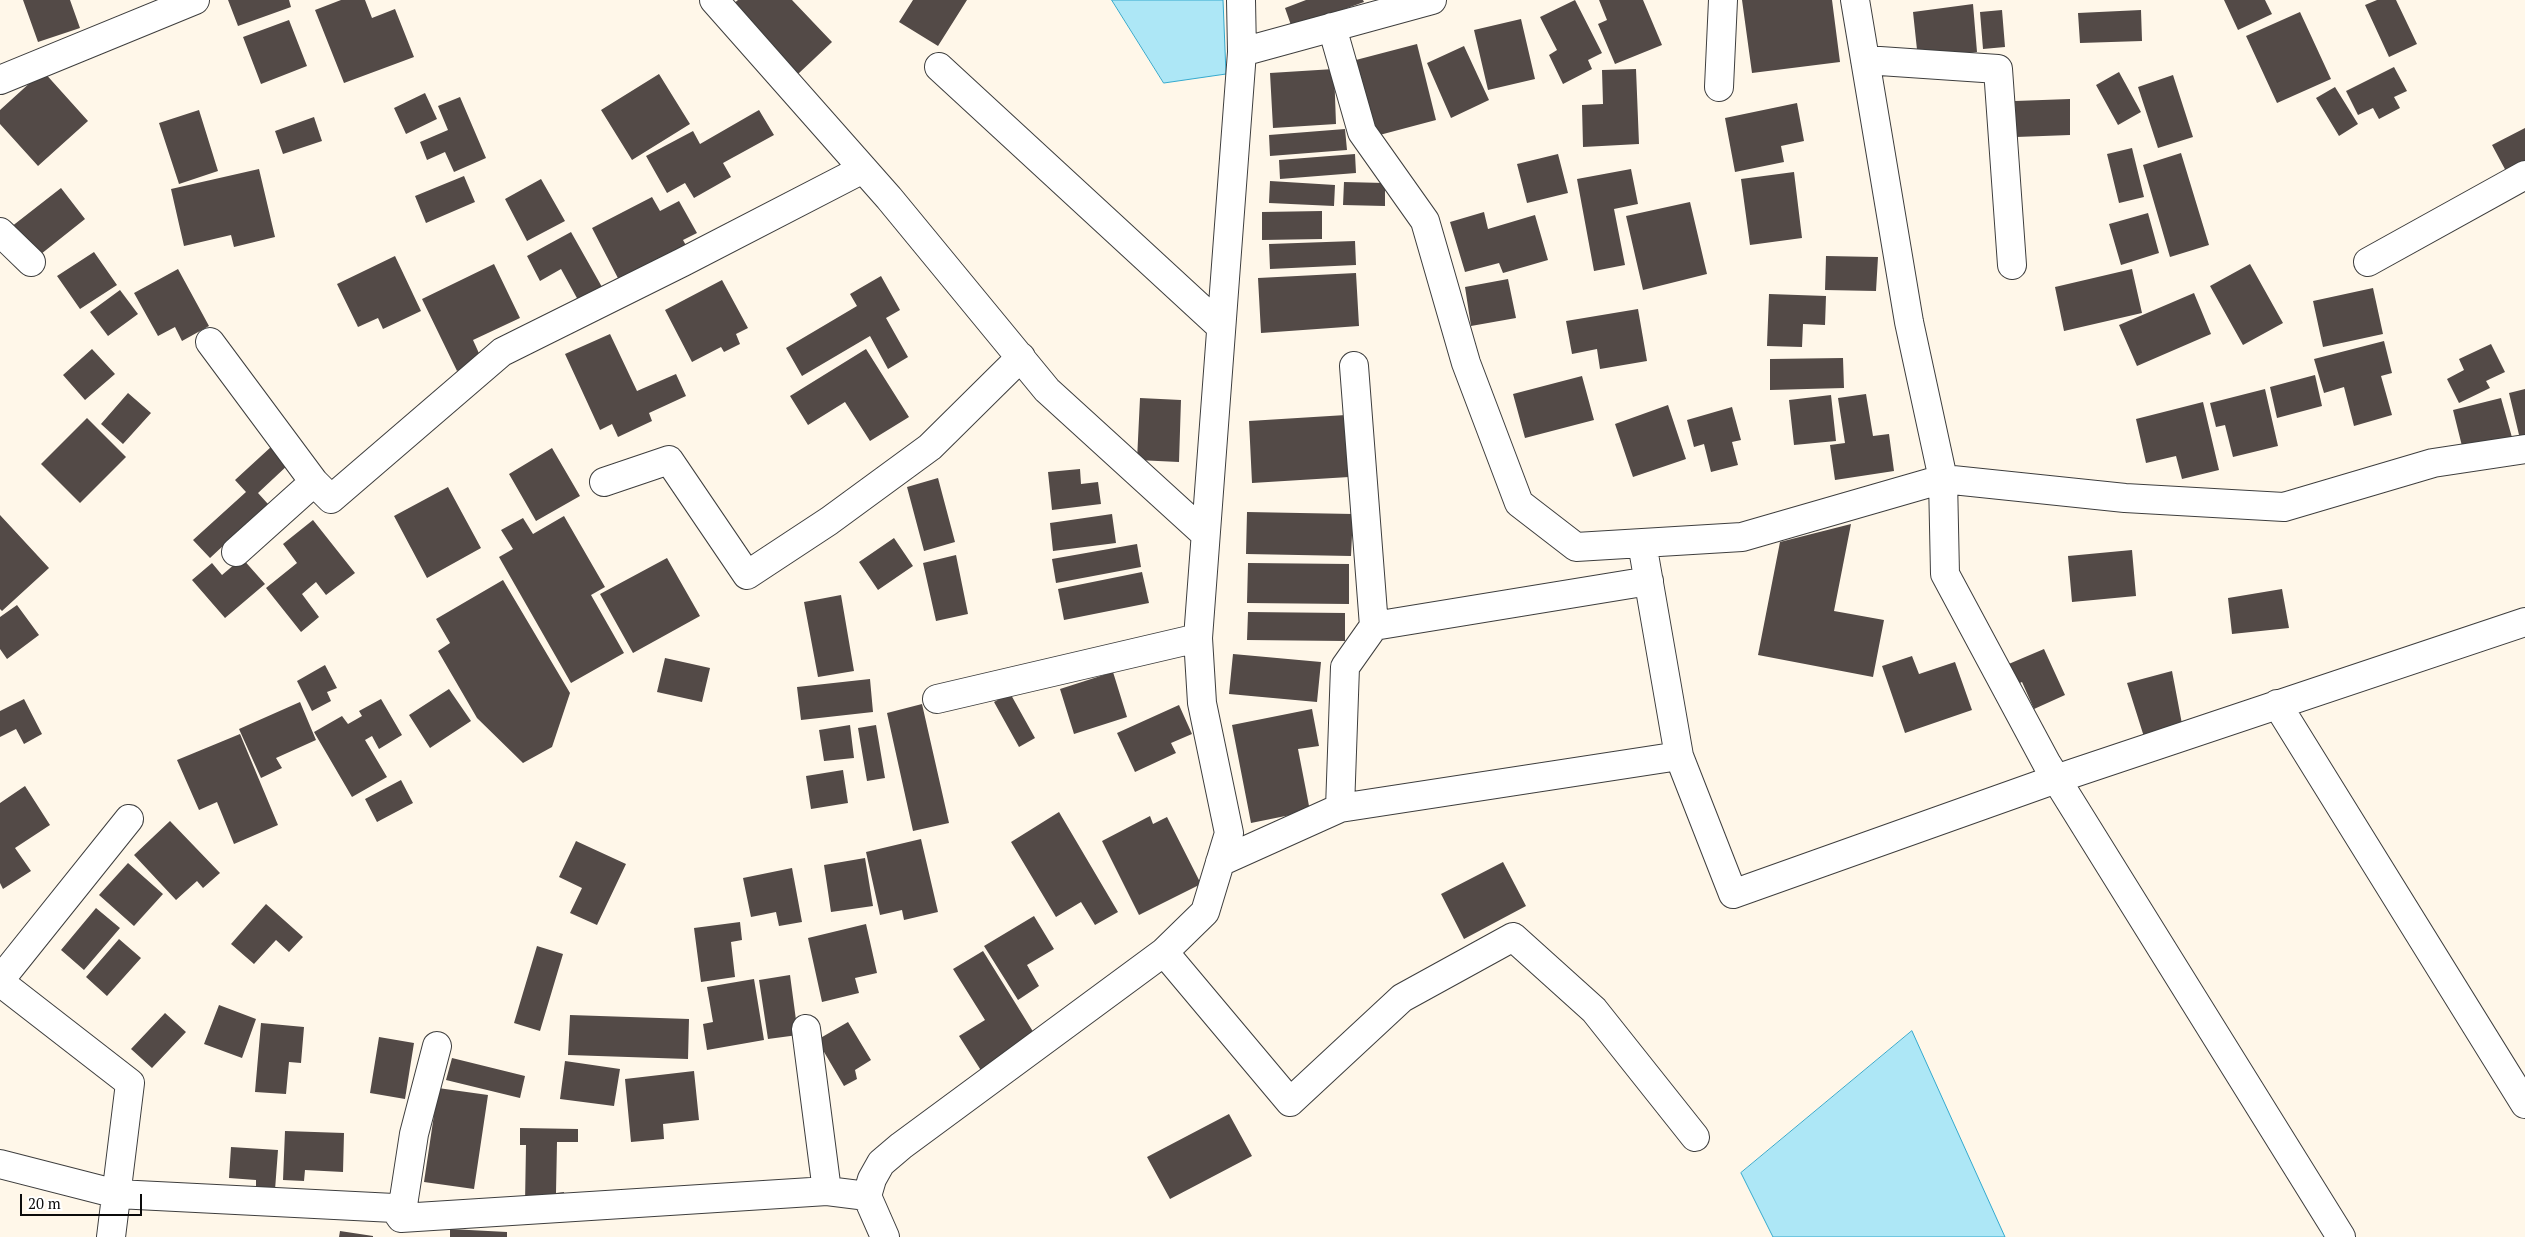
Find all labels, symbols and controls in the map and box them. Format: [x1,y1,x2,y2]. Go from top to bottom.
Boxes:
scale bar [22,1184,145,1216]
text: 20 m [28,1193,61,1213]

